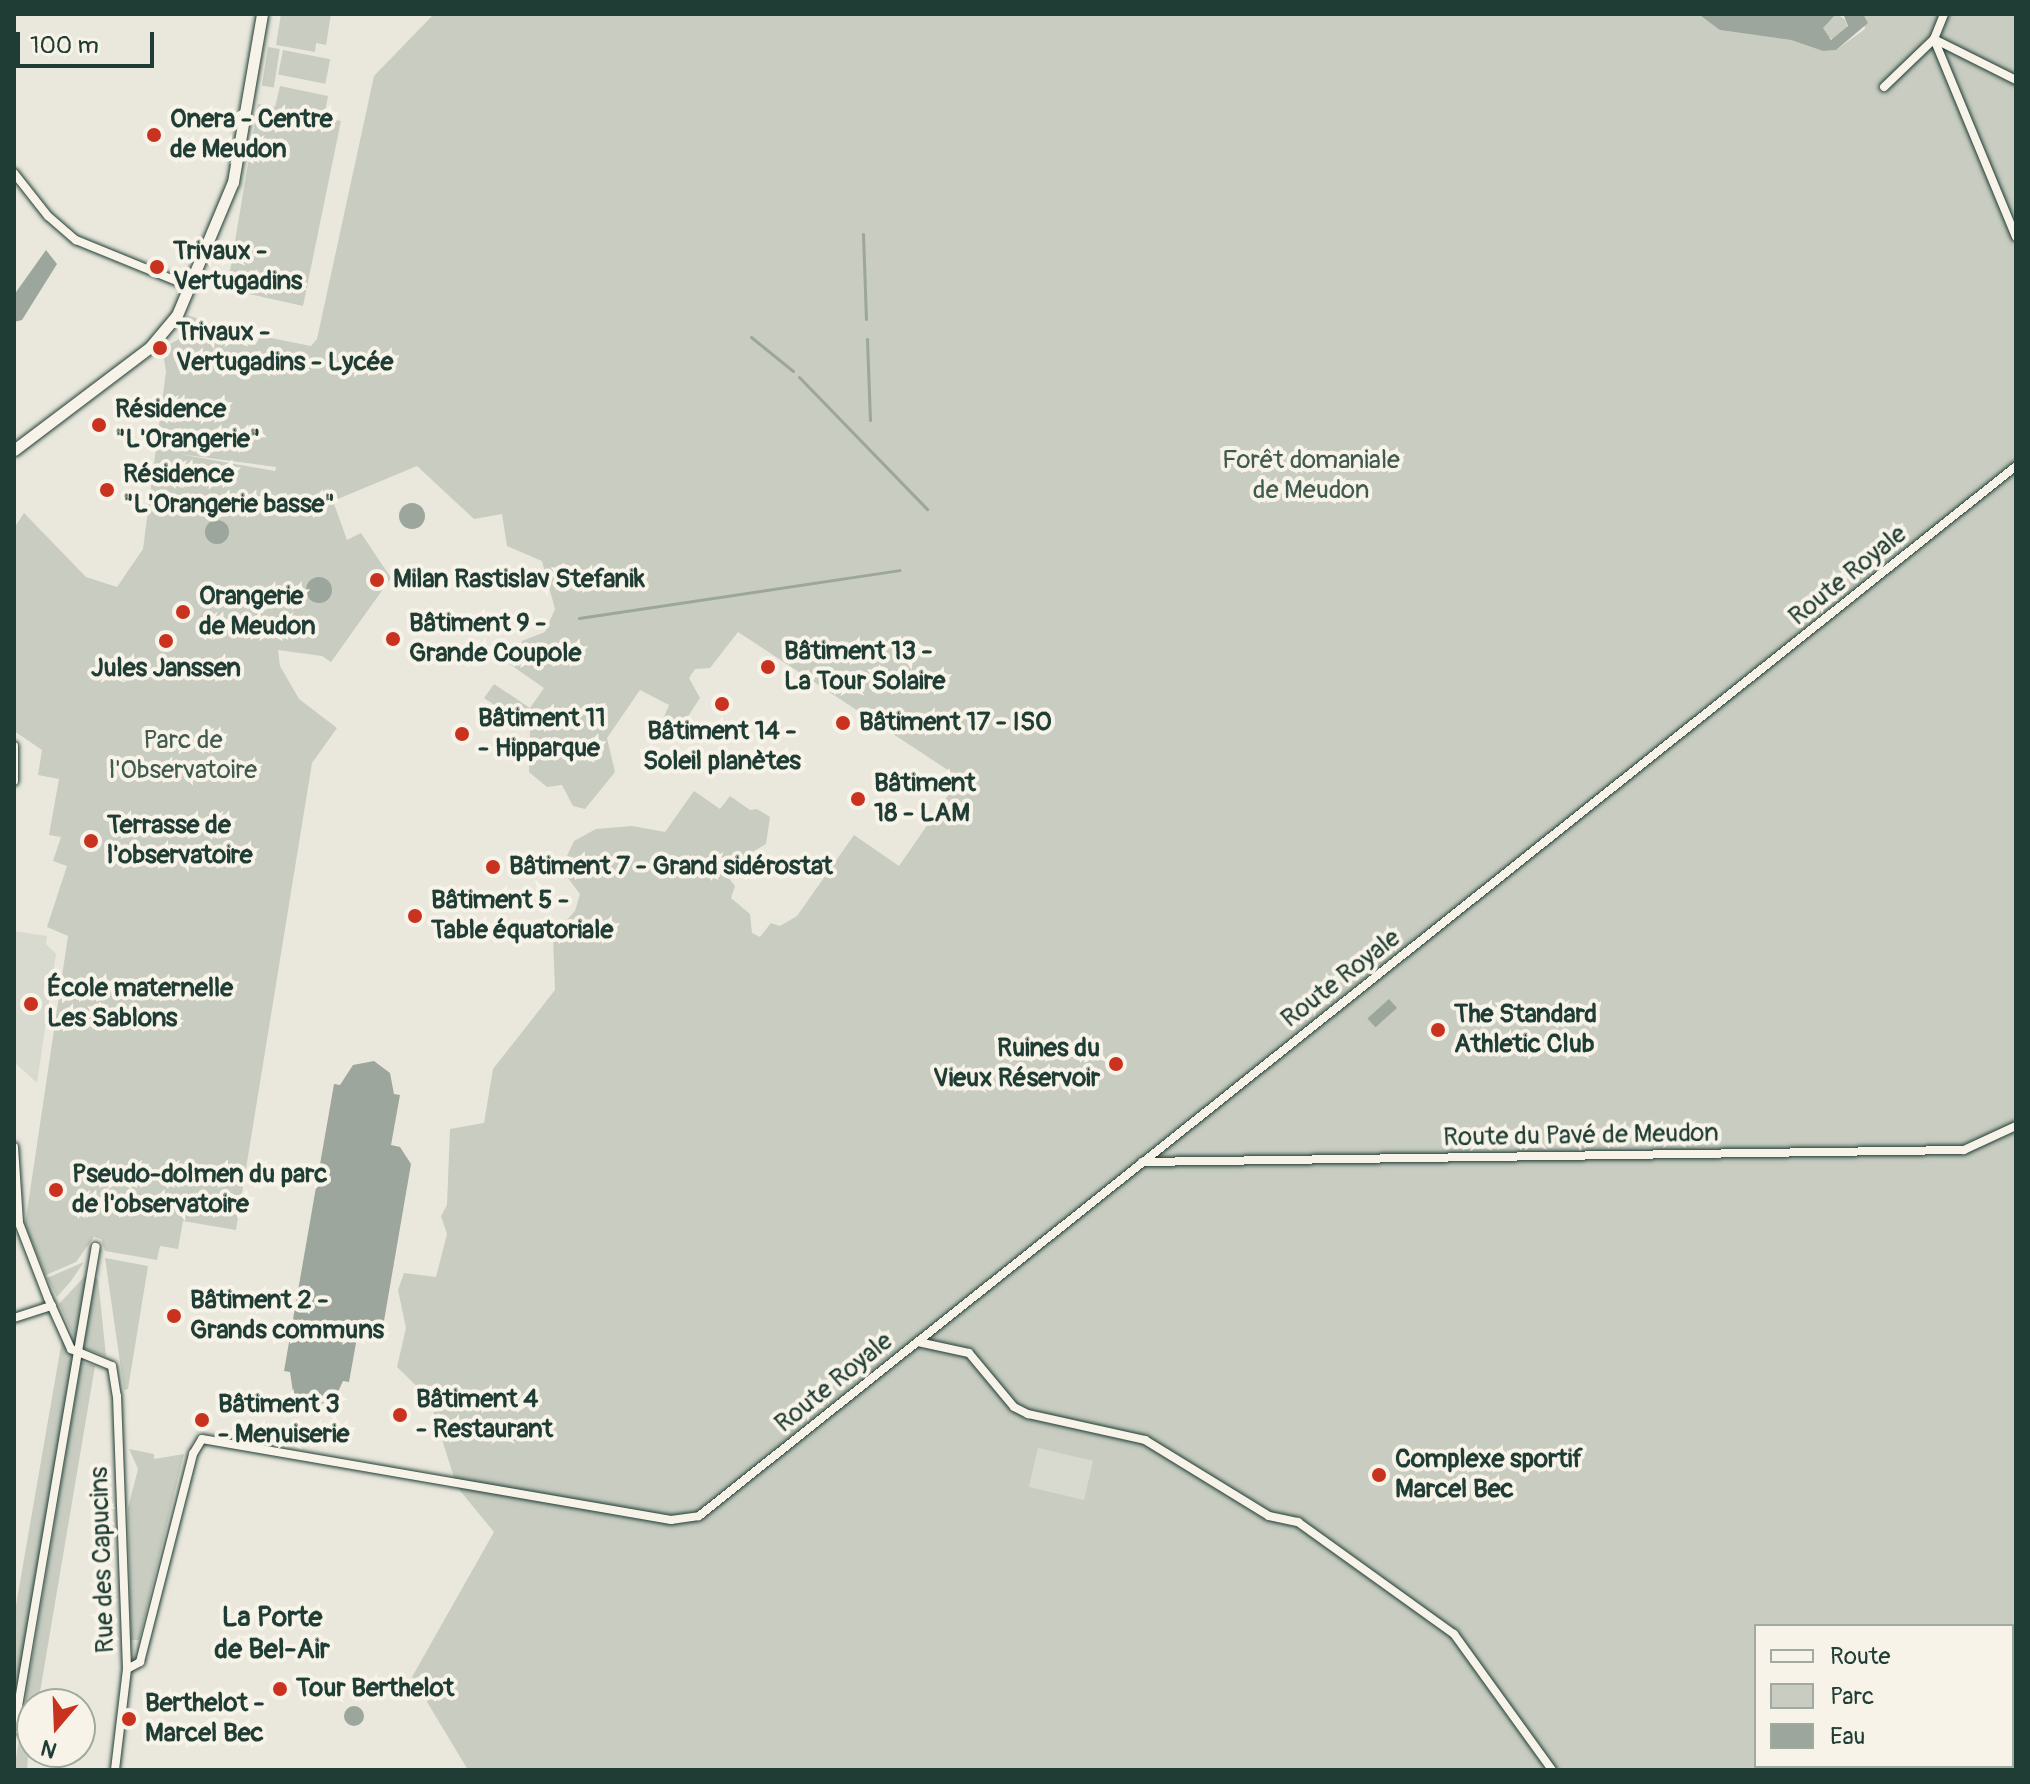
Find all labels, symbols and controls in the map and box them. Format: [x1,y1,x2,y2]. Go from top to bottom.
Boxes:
scale bar [20,16,158,66]
text: 100 m [30,31,99,60]
place label: Onera - Centre de Meudon [170,104,333,166]
marker: Onera - Centre de Meudon [145,126,163,144]
place label: Trivaux - Vertugadins [173,236,302,298]
marker: Trivaux - Vertugadins [148,258,166,276]
place label: Trivaux - Vertugadins - Lycée [176,317,393,378]
marker: Trivaux - Vertugadins - Lycée [151,339,169,357]
place label: Résidence "L'Orangerie" [115,394,260,456]
marker: Résidence "L'Orangerie" [90,416,108,434]
park label: Forêt domaniale de Meudon [1222,445,1400,506]
place label: Résidence "L'Orangerie basse" [123,459,335,520]
marker: Résidence "L'Orangerie basse" [98,481,116,499]
street label: Route Royale [1783,519,1913,633]
place label: Milan Rastislav Stefanik [393,564,645,596]
marker: Milan Rastislav Stefanik [368,571,386,589]
place label: Orangerie de Meudon [199,581,316,642]
marker: Orangerie de Meudon [174,603,192,621]
place label: Bâtiment 9 - Grande Coupole [409,608,581,670]
marker: Bâtiment 9 - Grande Coupole [384,630,402,648]
marker: Jules Janssen [157,632,175,650]
place label: Bâtiment 13 - La Tour Solaire [784,636,945,698]
place label: Jules Janssen [91,653,241,685]
marker: Bâtiment 13 - La Tour Solaire [759,658,777,676]
marker: Bâtiment 14 - Soleil planètes [713,695,731,713]
place label: Bâtiment 11 - Hipparque [478,703,606,764]
place label: Bâtiment 17 - ISO [859,707,1052,739]
marker: Bâtiment 17 - ISO [834,714,852,732]
place label: Bâtiment 14 - Soleil planètes [643,716,801,778]
park label: Parc de l'Observatoire [109,725,257,786]
marker: Bâtiment 11 - Hipparque [453,725,471,743]
place label: Bâtiment 18 - LAM [874,768,976,830]
marker: Bâtiment 18 - LAM [849,790,867,808]
place label: Terrasse de l'observatoire [107,810,252,872]
marker: Terrasse de l'observatoire [82,832,100,850]
place label: Bâtiment 7 - Grand sidérostat [509,851,833,883]
marker: Bâtiment 7 - Grand sidérostat [484,858,502,876]
place label: Bâtiment 5 - Table équatoriale [431,885,613,946]
marker: Bâtiment 5 - Table équatoriale [406,907,424,925]
street label: Route Royale [1275,923,1407,1035]
place label: École maternelle Les Sablons [47,973,233,1034]
marker: École maternelle Les Sablons [22,995,40,1013]
place label: The Standard Athletic Club [1454,999,1597,1060]
marker: The Standard Athletic Club [1429,1021,1447,1039]
place label: Ruines du Vieux Réservoir [933,1033,1100,1094]
marker: Ruines du Vieux Réservoir [1107,1055,1125,1073]
street label: Route du Pavé de Meudon [1443,1118,1719,1154]
place label: Pseudo-dolmen du parc de l'observatoire [72,1159,328,1220]
marker: Pseudo-dolmen du parc de l'observatoire [47,1181,65,1199]
place label: Bâtiment 2 - Grands communs [190,1285,384,1346]
marker: Bâtiment 2 - Grands communs [165,1307,183,1325]
street label: Route Royale [769,1326,899,1440]
place label: Bâtiment 4 - Restaurant [416,1384,553,1446]
place label: Bâtiment 3 - Menuiserie [218,1389,349,1450]
marker: Bâtiment 4 - Restaurant [391,1406,409,1424]
marker: Bâtiment 3 - Menuiserie [193,1411,211,1429]
place label: Complexe sportif Marcel Bec [1395,1444,1583,1506]
street label: Rue des Capucins [84,1466,122,1654]
marker: Complexe sportif Marcel Bec [1370,1466,1388,1484]
district label: La Porte de Bel-Air [214,1601,330,1667]
legend [1754,1624,2014,1768]
text: Route [1830,1642,1890,1671]
place label: Tour Berthelot [296,1673,454,1705]
marker: Tour Berthelot [271,1680,289,1698]
text: Parc [1830,1682,1874,1711]
north arrow [16,1688,96,1768]
place label: Berthelot - Marcel Bec [145,1688,265,1750]
marker: Berthelot - Marcel Bec [120,1710,138,1728]
text: Eau [1830,1722,1865,1751]
text: N [37,1733,60,1764]

